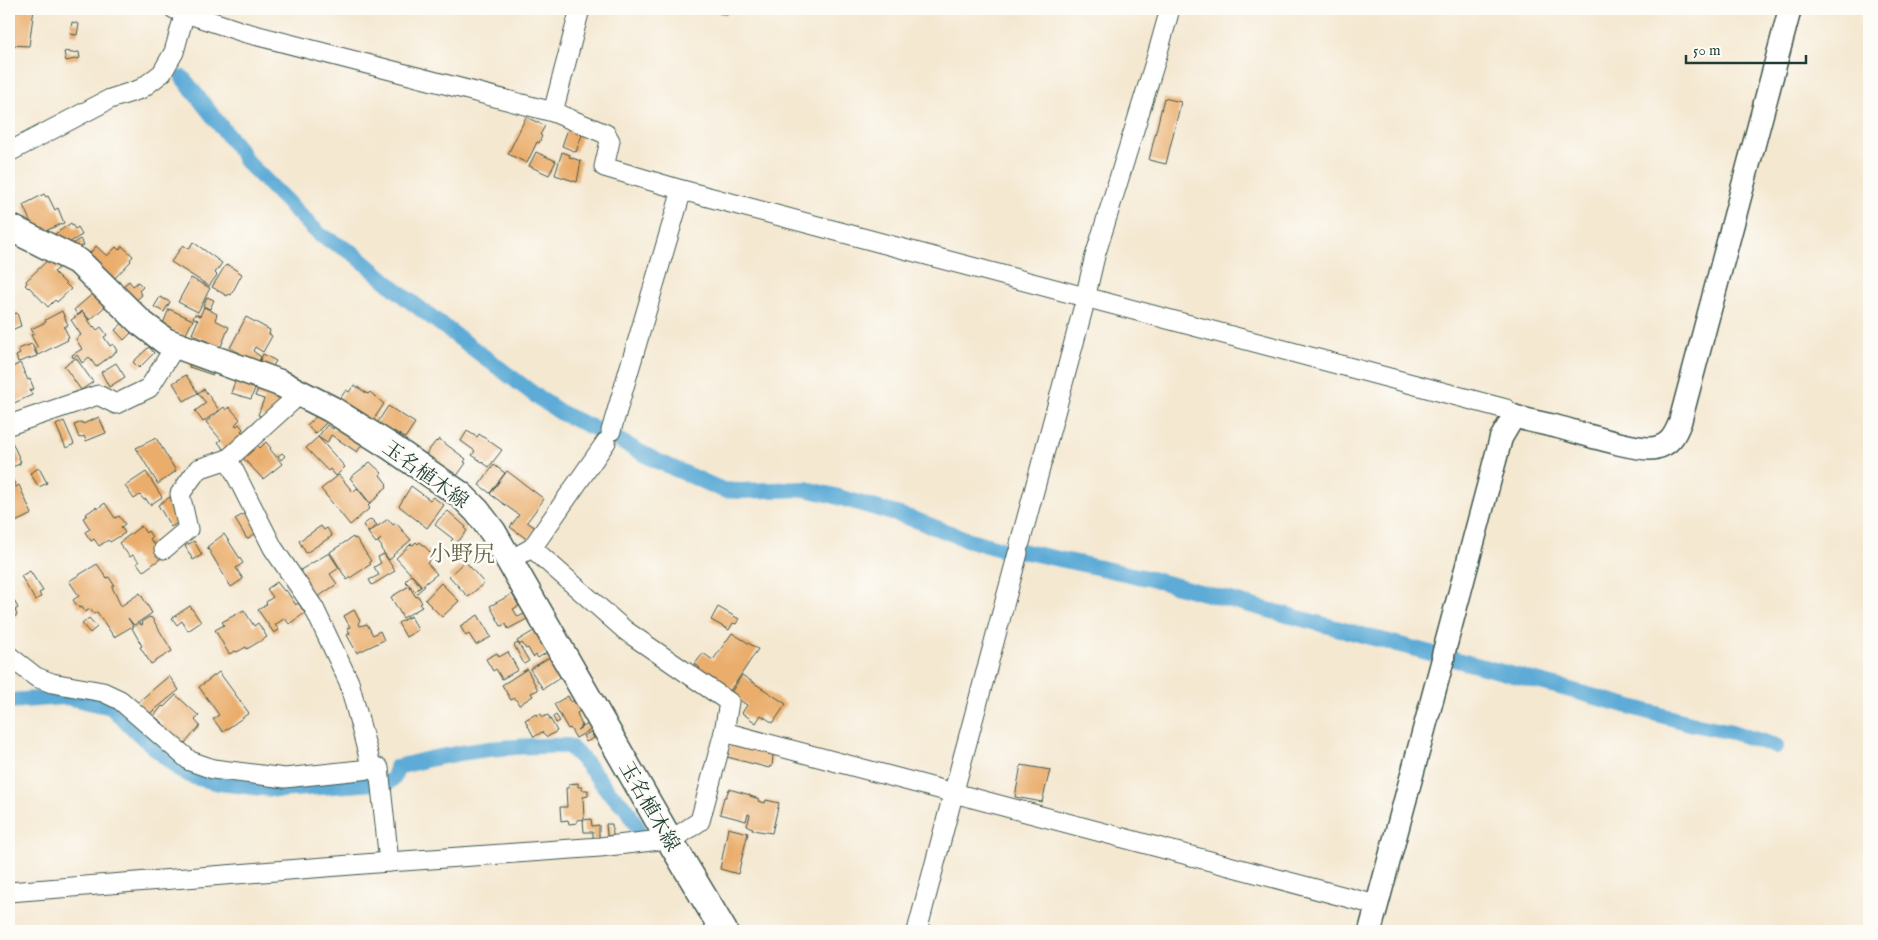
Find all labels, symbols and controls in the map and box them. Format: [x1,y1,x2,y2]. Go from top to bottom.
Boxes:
scale bar [1686,32,1806,64]
text: 50 m [1693,41,1721,60]
street label: 玉名植木線 [377,436,473,515]
district label: 小野尻 [429,541,495,569]
street label: 玉名植木線 [613,757,685,856]

